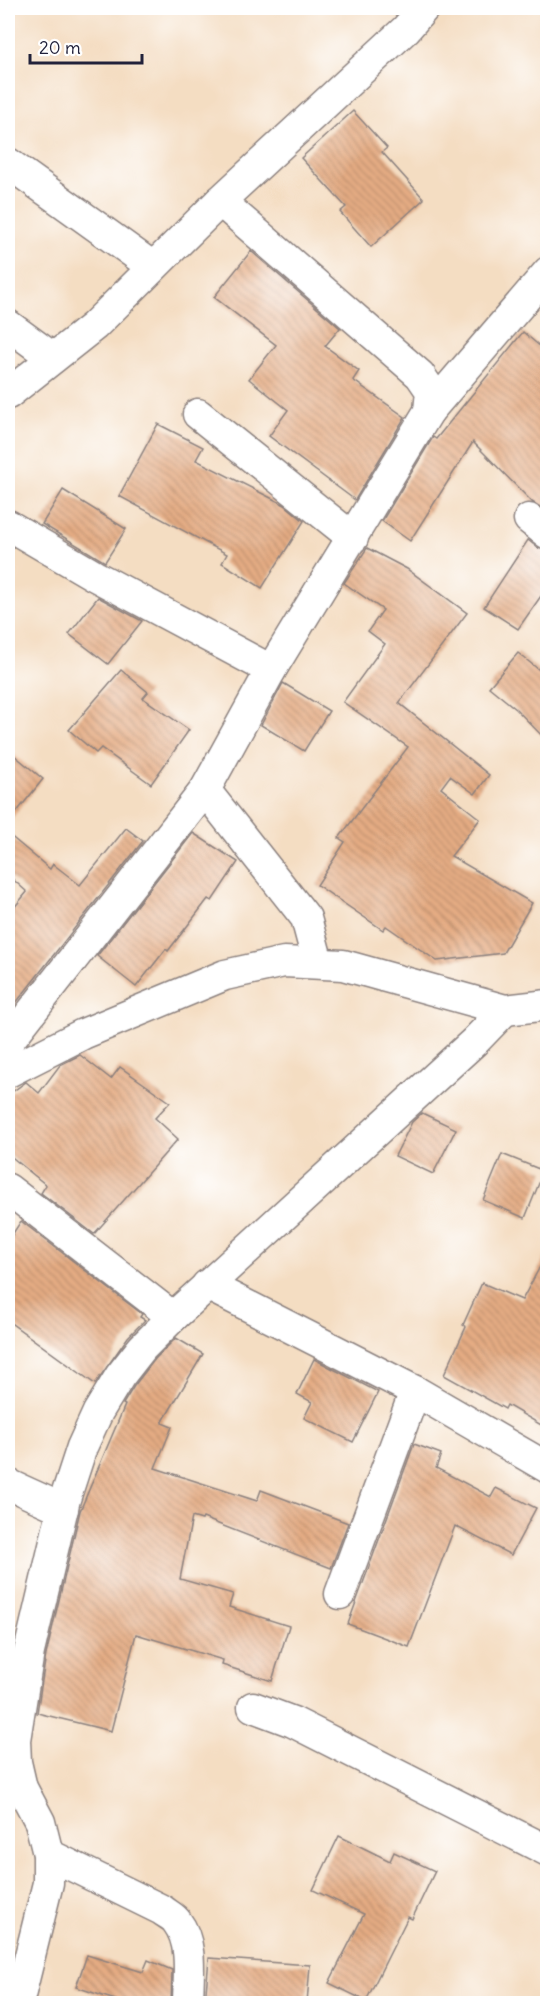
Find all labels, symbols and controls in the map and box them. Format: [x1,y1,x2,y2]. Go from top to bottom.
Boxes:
scale bar [30,27,142,65]
text: 20 m [39,36,81,59]

